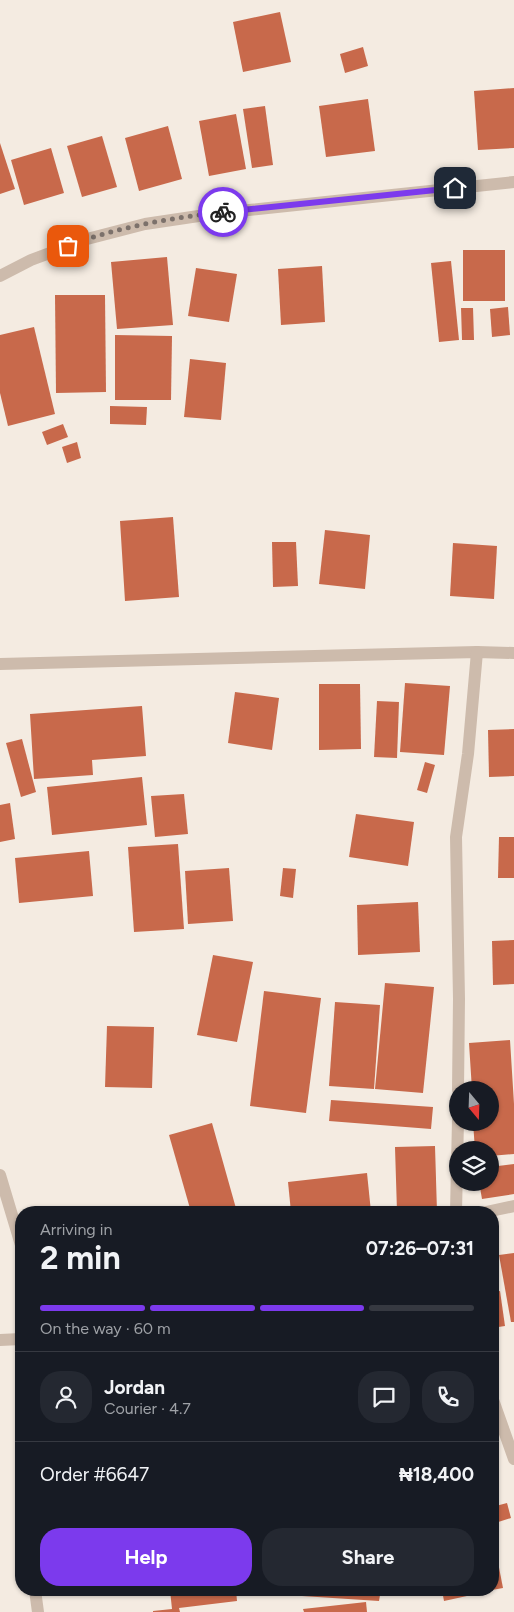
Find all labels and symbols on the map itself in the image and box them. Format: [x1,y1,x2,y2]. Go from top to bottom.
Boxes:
pin [434,167,476,209]
courier [198,187,248,237]
pin [47,225,89,267]
north arrow [449,1081,499,1131]

